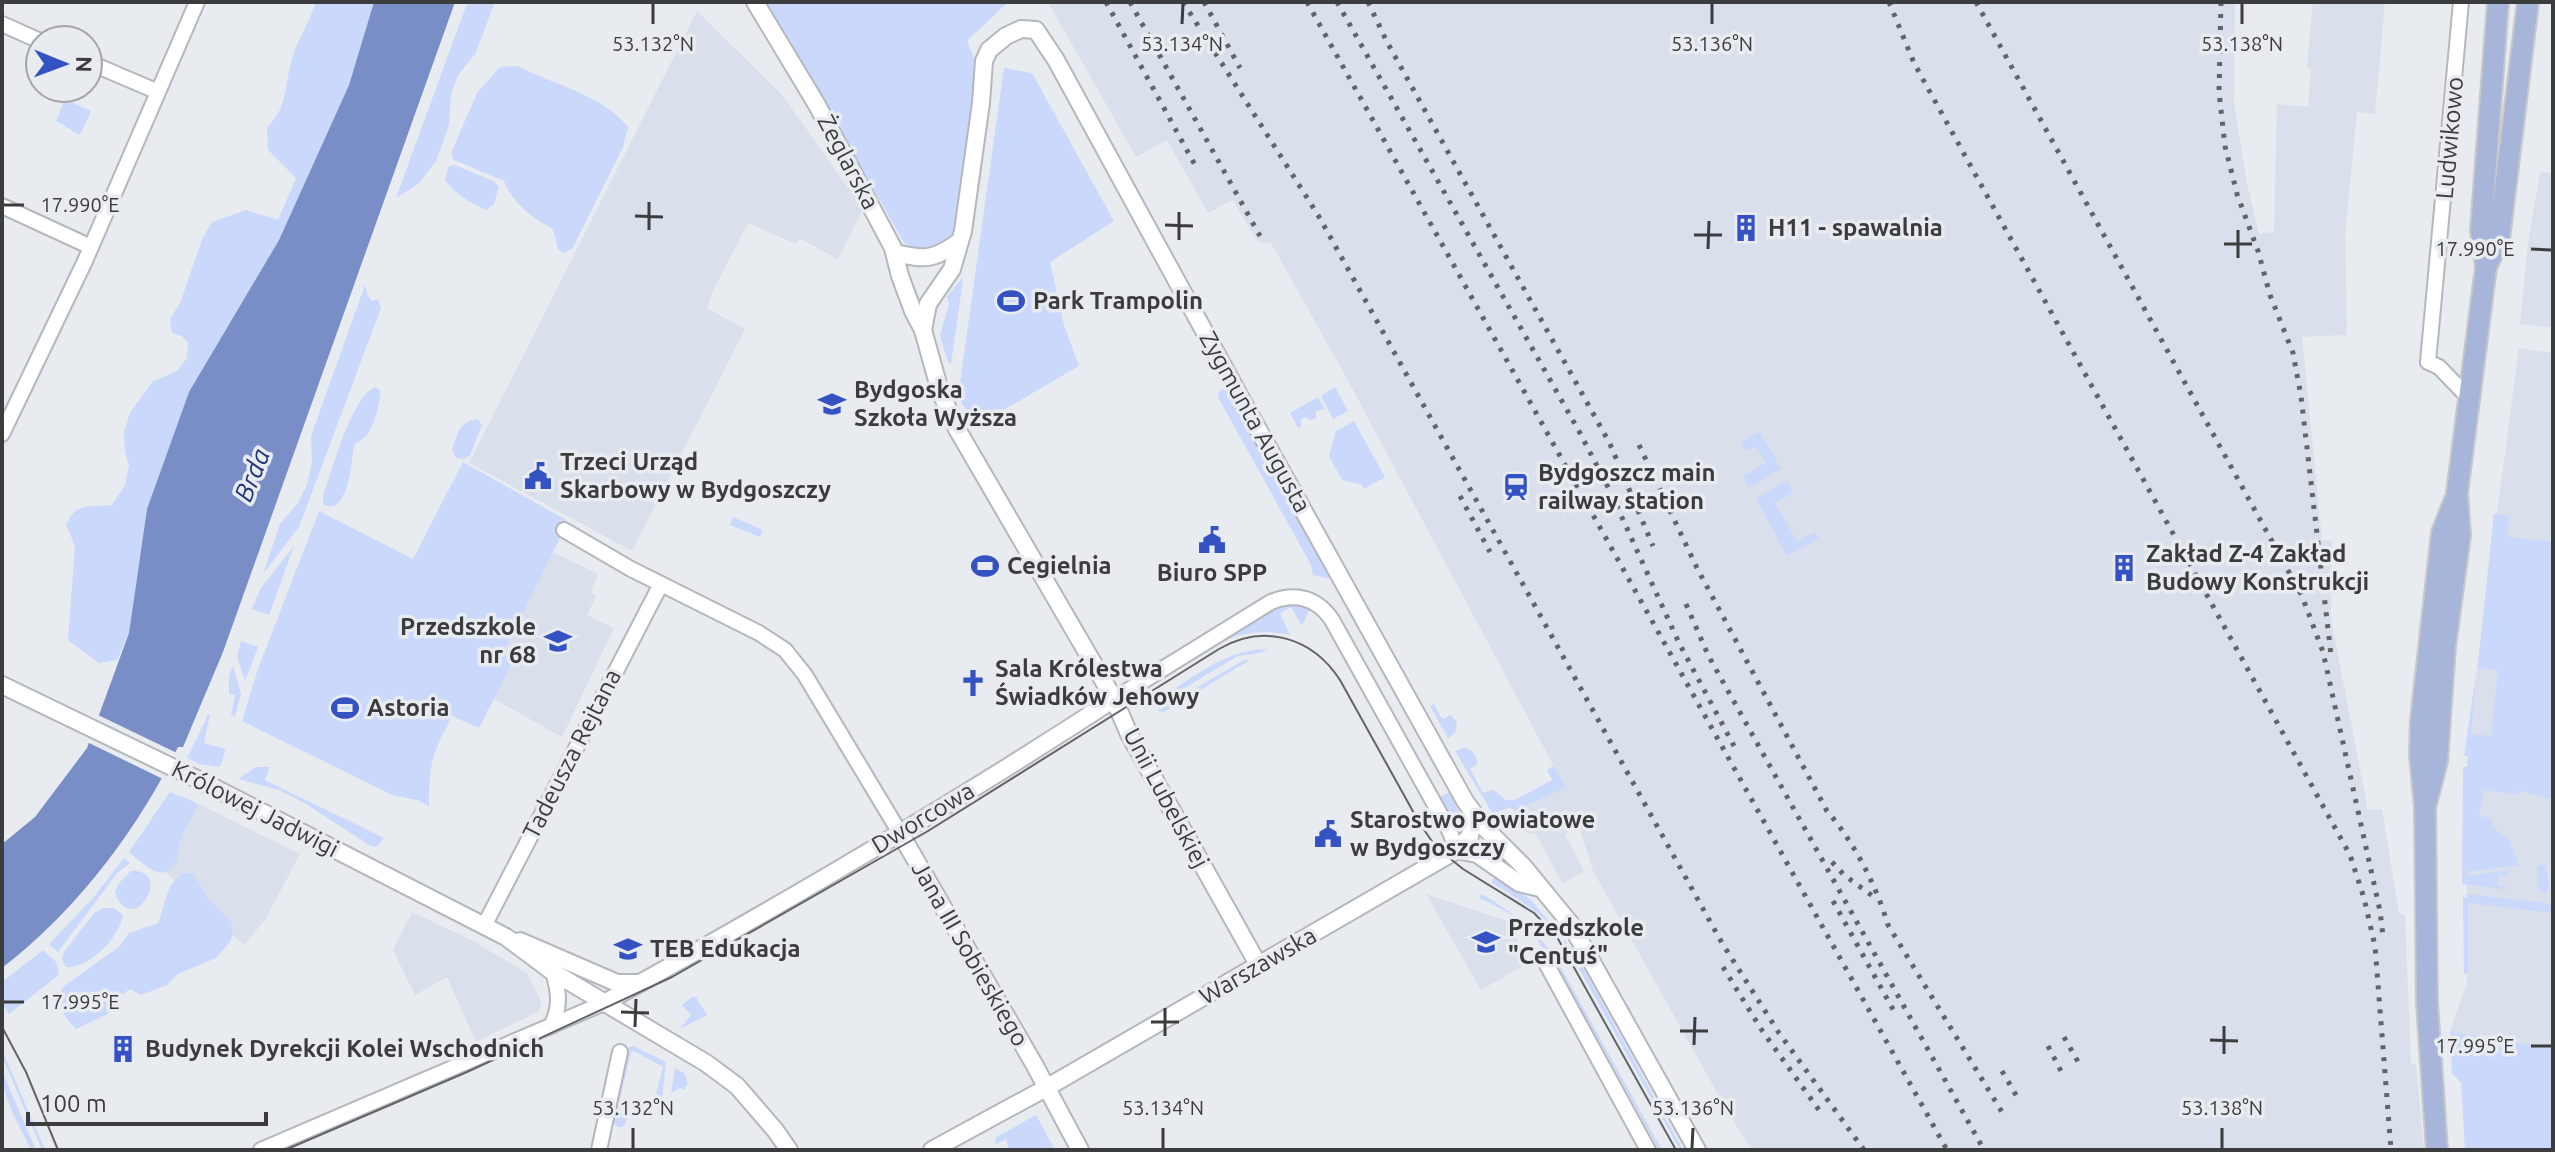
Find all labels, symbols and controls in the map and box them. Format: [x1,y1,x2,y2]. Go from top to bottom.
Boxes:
north arrow [24,24,104,104]
text: 53.132°N [612,32,694,55]
text: 53.134°N [1141,32,1223,55]
text: 53.136°N [1671,32,1753,55]
text: 53.138°N [2201,32,2283,55]
text: N [72,56,97,73]
street label: Ludwikowo [2431,76,2468,200]
street label: Żeglarska [812,110,885,214]
text: 17.990°E [41,193,120,216]
building icon: H11 - spawalnia [1731,213,1761,243]
place label: H11 - spawalnia [1768,214,1943,241]
text: 17.990°E [2436,237,2515,260]
sports icon: Park Trampolin [996,286,1026,316]
place label: Park Trampolin [1033,287,1203,314]
street label: Zygmunta Augusta [1194,326,1316,517]
place label: Bydgoska Szkoła Wyższa [854,376,1017,431]
school or university icon: Bydgoska Szkoła Wyższa [817,389,847,419]
water label: Brda [228,444,275,505]
place label: Trzeci Urząd Skarbowy w Bydgoszczy [560,448,831,503]
place label: Bydgoszcz main railway station [1538,459,1715,514]
public building icon: Trzeci Urząd Skarbowy w Bydgoszczy [523,461,553,491]
station icon: Bydgoszcz main railway station [1501,472,1531,502]
public building icon: Biuro SPP [1197,525,1227,555]
place label: Zakład Z-4 Zakład Budowy Konstrukcji [2146,540,2369,595]
sports icon: Cegielnia [970,551,1000,581]
place label: Cegielnia [1007,552,1112,579]
building icon: Zakład Z-4 Zakład Budowy Konstrukcji [2109,553,2139,583]
place label: Biuro SPP [1157,559,1267,586]
place label: Przedszkole nr 68 [400,613,536,668]
school or university icon: Przedszkole nr 68 [543,626,573,656]
place label: Sala Królestwa Świadków Jehowy [995,655,1199,710]
street label: Tadeusza Rejtana [517,664,626,843]
church icon: Sala Królestwa Świadków Jehowy [958,668,988,698]
sports icon: Astoria [330,693,360,723]
place label: Astoria [367,694,449,721]
street label: Unii Lubelskiej [1118,723,1215,872]
street label: Królowej Jadwigi [167,755,343,862]
street label: Dworcowa [867,776,979,859]
place label: Starostwo Powiatowe w Bydgoszczy [1350,806,1595,861]
public building icon: Starostwo Powiatowe w Bydgoszczy [1313,819,1343,849]
street label: Jana III Sobieskiego [907,857,1034,1051]
place label: Przedszkole "Centuś" [1508,914,1644,969]
street label: Warszawska [1195,921,1321,1010]
school or university icon: Przedszkole "Centuś" [1471,927,1501,957]
school or university icon: TEB Edukacja [613,934,643,964]
place label: TEB Edukacja [650,935,801,962]
text: 17.995°E [41,990,120,1013]
building icon: Budynek Dyrekcji Kolei Wschodnich [108,1034,138,1064]
text: 17.995°E [2436,1034,2515,1057]
place label: Budynek Dyrekcji Kolei Wschodnich [145,1035,544,1062]
scale bar [28,1076,266,1126]
text: 100 m [40,1090,107,1117]
text: 53.132°N [592,1096,674,1119]
text: 53.134°N [1122,1096,1204,1119]
text: 53.136°N [1652,1096,1734,1119]
text: 53.138°N [2181,1096,2263,1119]

